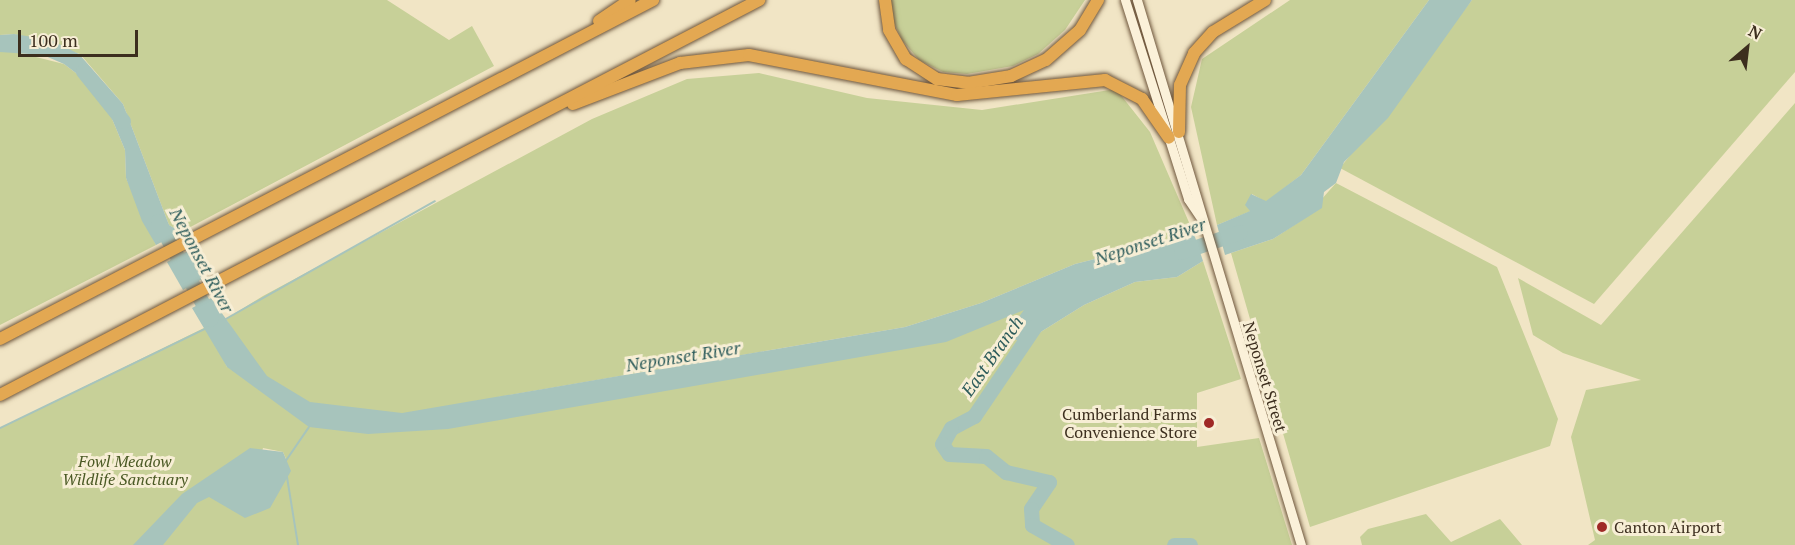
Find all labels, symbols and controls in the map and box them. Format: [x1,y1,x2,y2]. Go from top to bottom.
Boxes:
scale bar [21,18,141,56]
north arrow [1717,18,1777,78]
text: N [1745,20,1766,45]
text: 100 m [29,28,78,52]
water label: Neponset River [165,204,239,316]
water label: Neponset River [1092,213,1208,269]
water label: East Branch [957,312,1027,400]
street label: Neponset Street [1239,319,1291,435]
water label: Neponset River [624,336,742,376]
place label: Cumberland Farms Convenience Store [1062,404,1197,442]
marker: Cumberland Farms Convenience Store [1202,416,1216,430]
park label: Fowl Meadow Wildlife Sanctuary [62,451,188,489]
place label: Canton Airport [1614,517,1722,537]
marker: Canton Airport [1595,520,1609,534]

